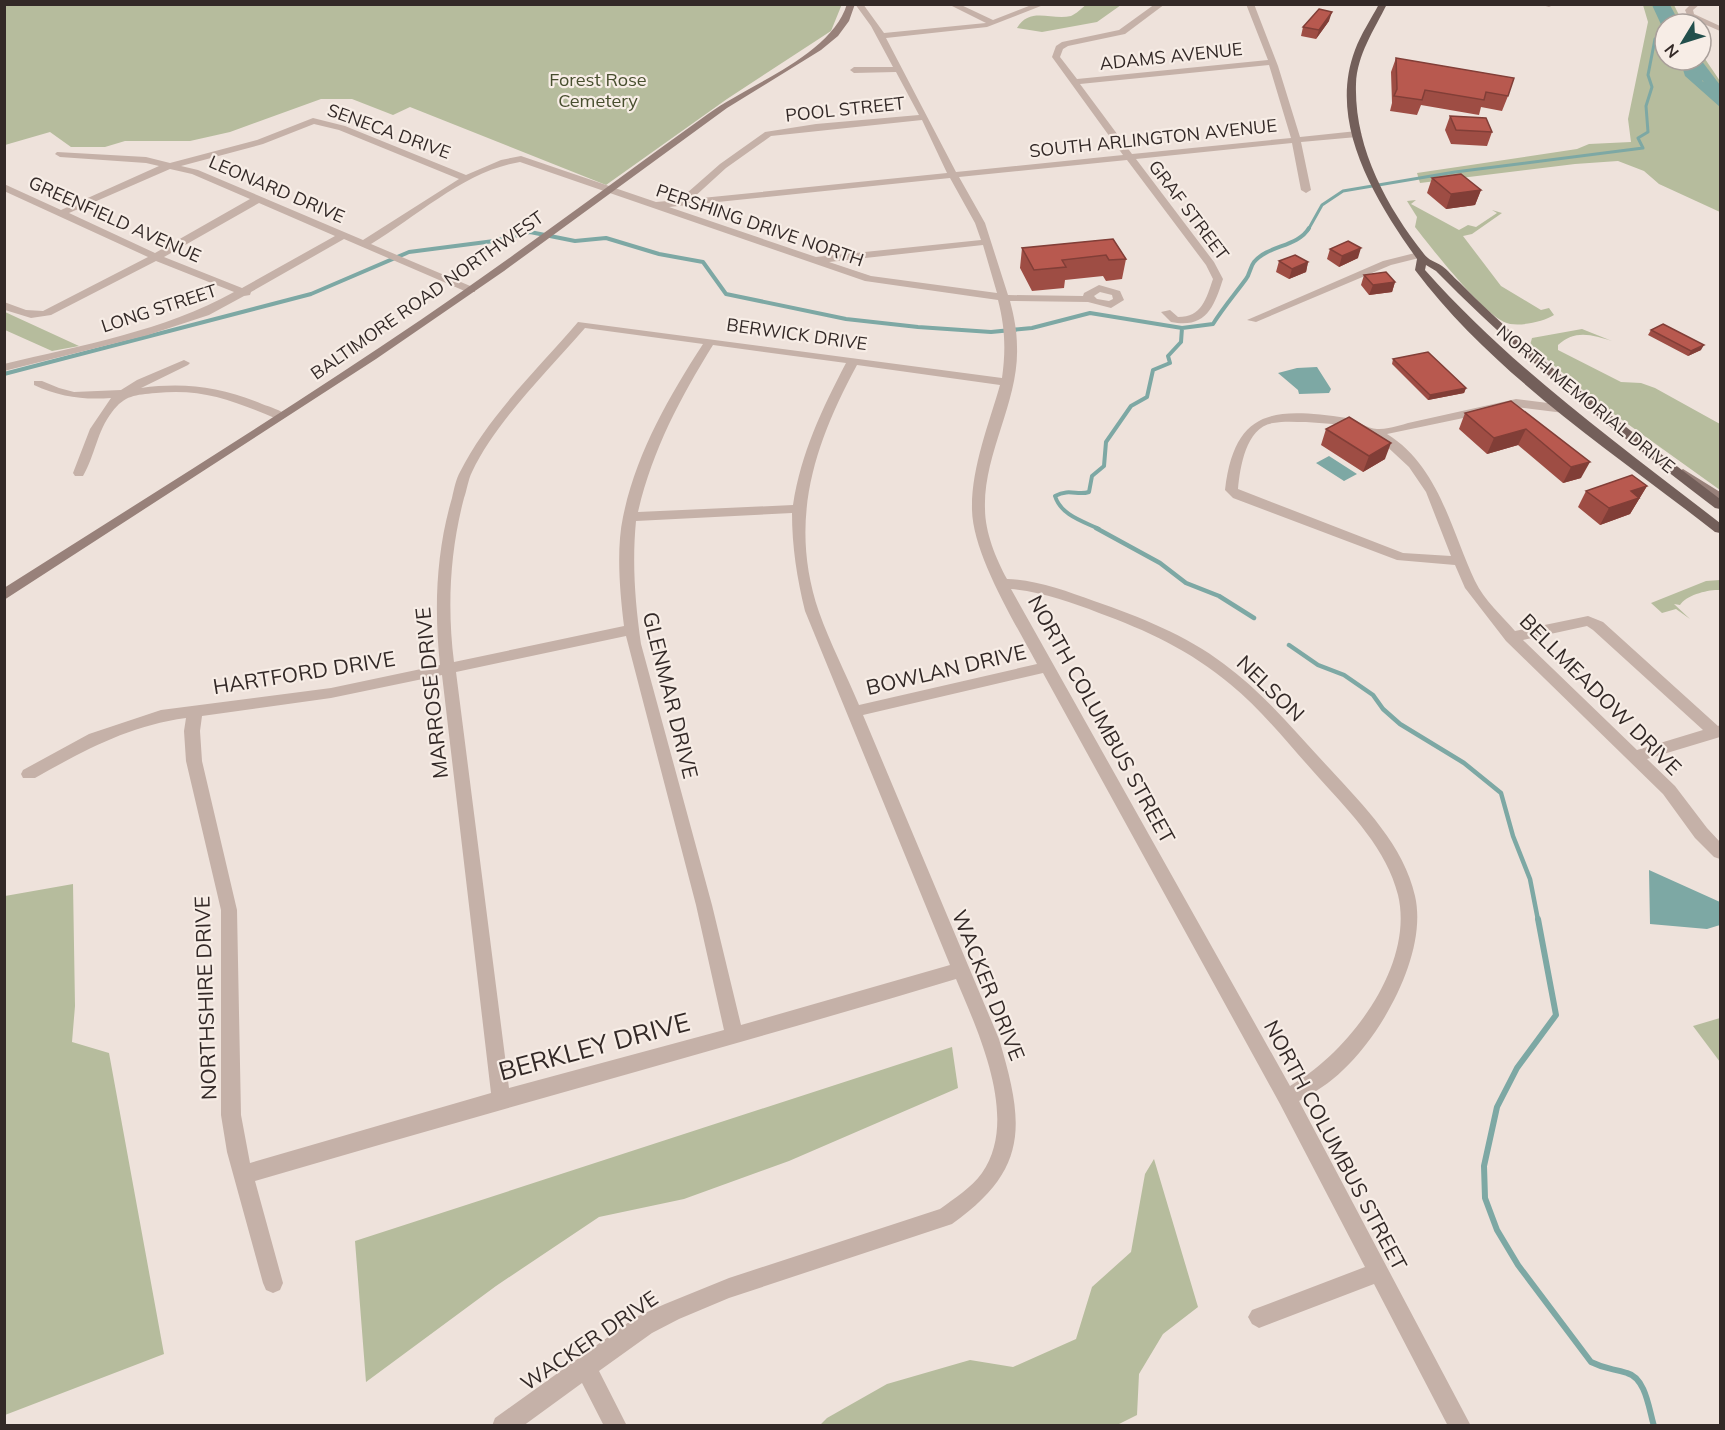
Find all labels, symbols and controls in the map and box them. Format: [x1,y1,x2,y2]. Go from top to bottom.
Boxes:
north arrow [1653,12,1713,72]
street label: ADAMS AVENUE [1098,37,1244,75]
text: N [1660,40,1683,62]
park label: Forest Rose Cemetery [549,68,647,112]
street label: POOL STREET [784,91,906,127]
street label: SENECA DRIVE [324,98,454,164]
street label: SOUTH ARLINGTON AVENUE [1028,114,1278,162]
street label: LEONARD DRIVE [206,150,348,228]
street label: GRAF STREET [1144,155,1234,265]
street label: GREENFIELD AVENUE [25,171,205,267]
street label: PERSHING DRIVE NORTH [653,179,867,271]
street label: BALTIMORE ROAD NORTHWEST [306,205,548,384]
street label: LONG STREET [98,278,220,338]
street label: BERWICK DRIVE [725,313,869,355]
street label: NORTH MEMORIAL DRIVE [1492,320,1680,478]
street label: NORTH COLUMBUS STREET [1023,590,1181,848]
street label: MARROSE DRIVE [409,606,453,780]
street label: BELLMEADOW DRIVE [1515,608,1687,780]
street label: GLENMAR DRIVE [638,609,704,781]
street label: BOWLAN DRIVE [863,638,1029,700]
street label: HARTFORD DRIVE [211,645,397,699]
street label: NELSON [1232,649,1310,727]
street label: NORTHSHIRE DRIVE [188,895,222,1101]
street label: WACKER DRIVE [947,906,1031,1064]
street label: BERKLEY DRIVE [495,1005,693,1087]
street label: NORTH COLUMBUS STREET [1259,1015,1413,1275]
street label: WACKER DRIVE [515,1284,663,1396]

